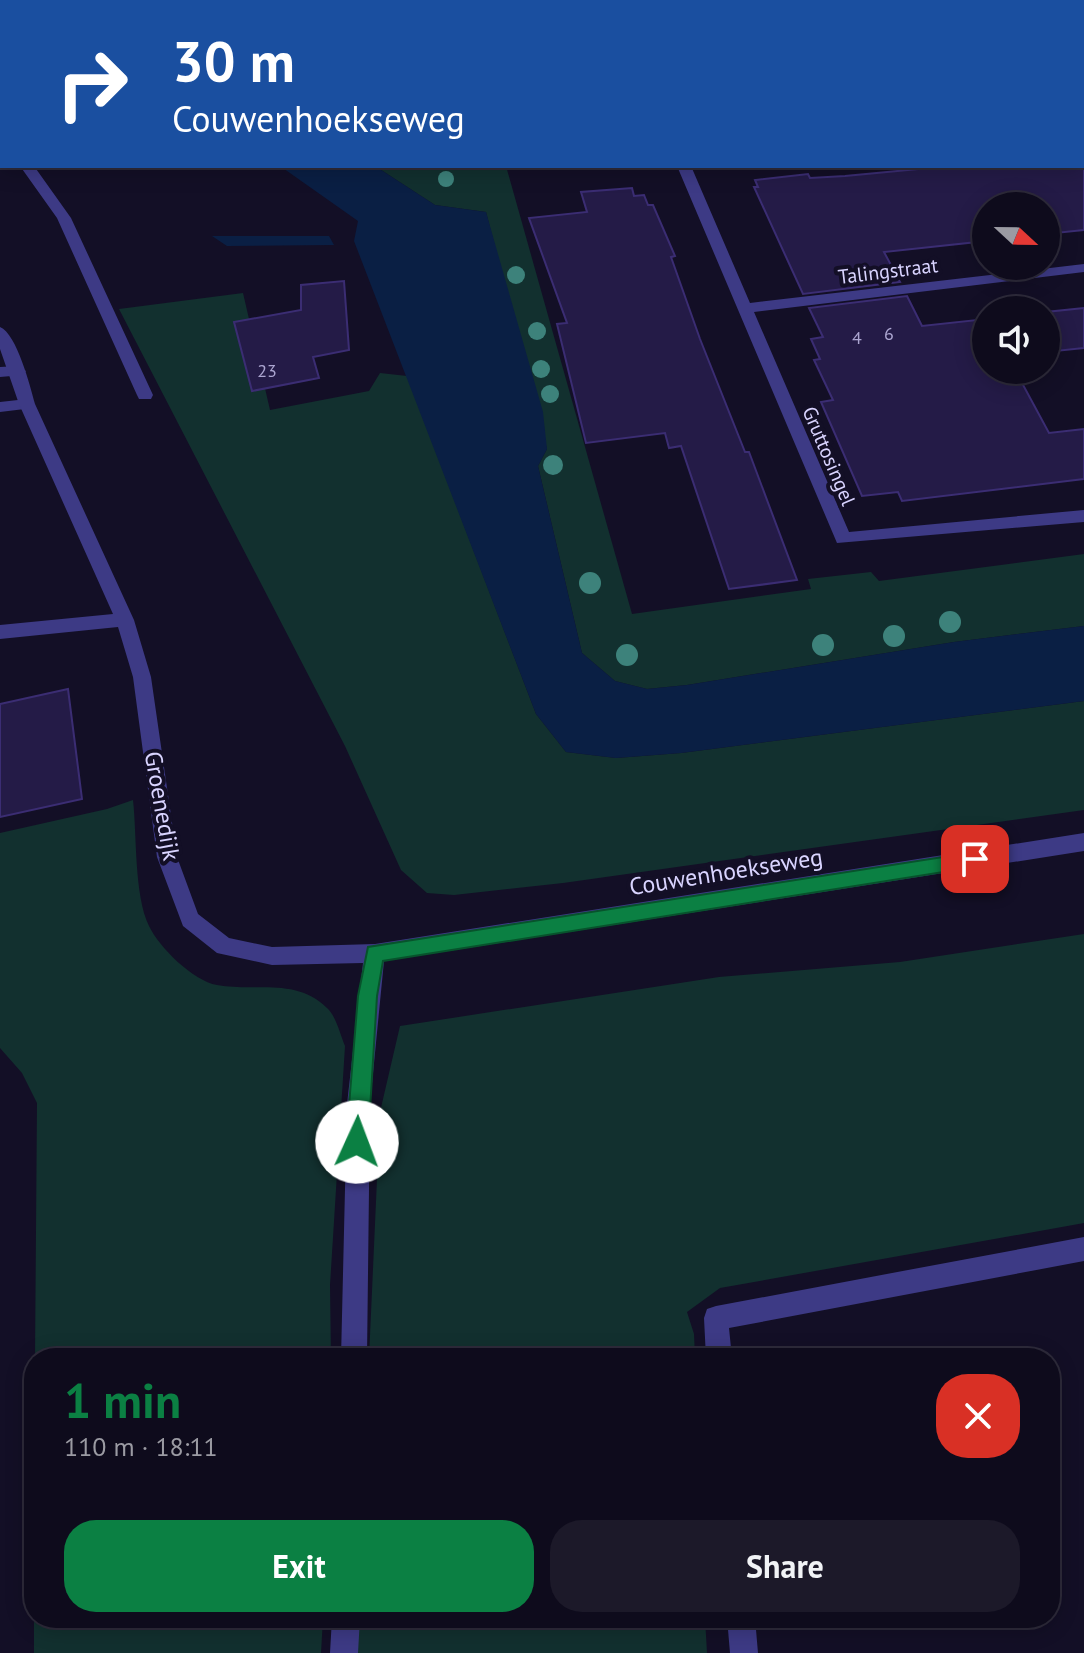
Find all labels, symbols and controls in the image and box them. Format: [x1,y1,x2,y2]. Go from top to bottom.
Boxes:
text: 30 m [172,25,295,97]
icon: right [40,32,144,136]
text: Couwenhoekseweg [172,95,465,142]
north arrow [972,192,1060,280]
map controls [972,192,1060,384]
street label: Talingstraat [837,252,940,290]
button: sound [972,296,1060,384]
house number: 6 [884,322,894,345]
house number: 4 [852,326,862,349]
house number: 23 [257,359,277,382]
street label: Gruttosingel [796,402,862,510]
street label: Groenedijk [138,749,187,863]
pin [941,825,1009,893]
icon: arrive [953,837,997,881]
street label: Couwenhoekseweg [627,841,825,902]
position arrow [315,1100,399,1184]
text: 1 min [64,1369,181,1431]
button: close [936,1374,1020,1458]
text: 110 m · 18:11 [64,1430,218,1463]
button: Exit [64,1520,534,1612]
button: Share [550,1520,1020,1612]

